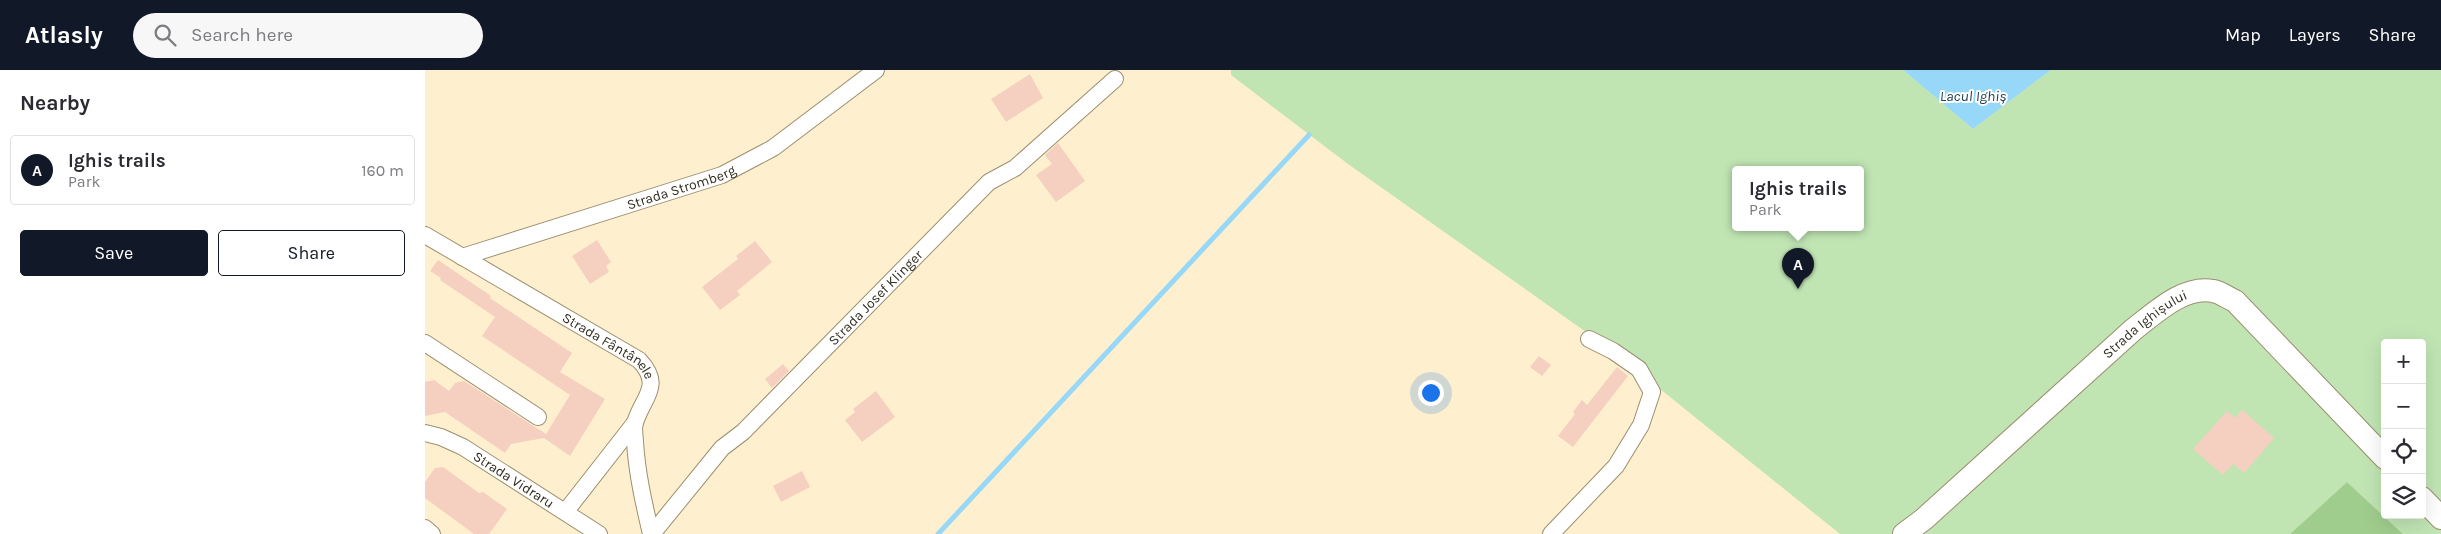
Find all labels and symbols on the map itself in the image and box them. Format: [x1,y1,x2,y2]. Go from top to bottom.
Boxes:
water label: Lacul Ighiș [1940,87,2006,105]
street label: Strada Stromberg [625,161,739,213]
street label: Strada Josef Klinger [825,246,927,349]
pin: A [1782,248,1814,289]
street label: Strada Ighișului [2099,286,2190,362]
street label: Strada Fântânele [559,309,658,381]
your location [1418,380,1444,406]
street label: Strada Vidraru [470,448,557,512]

